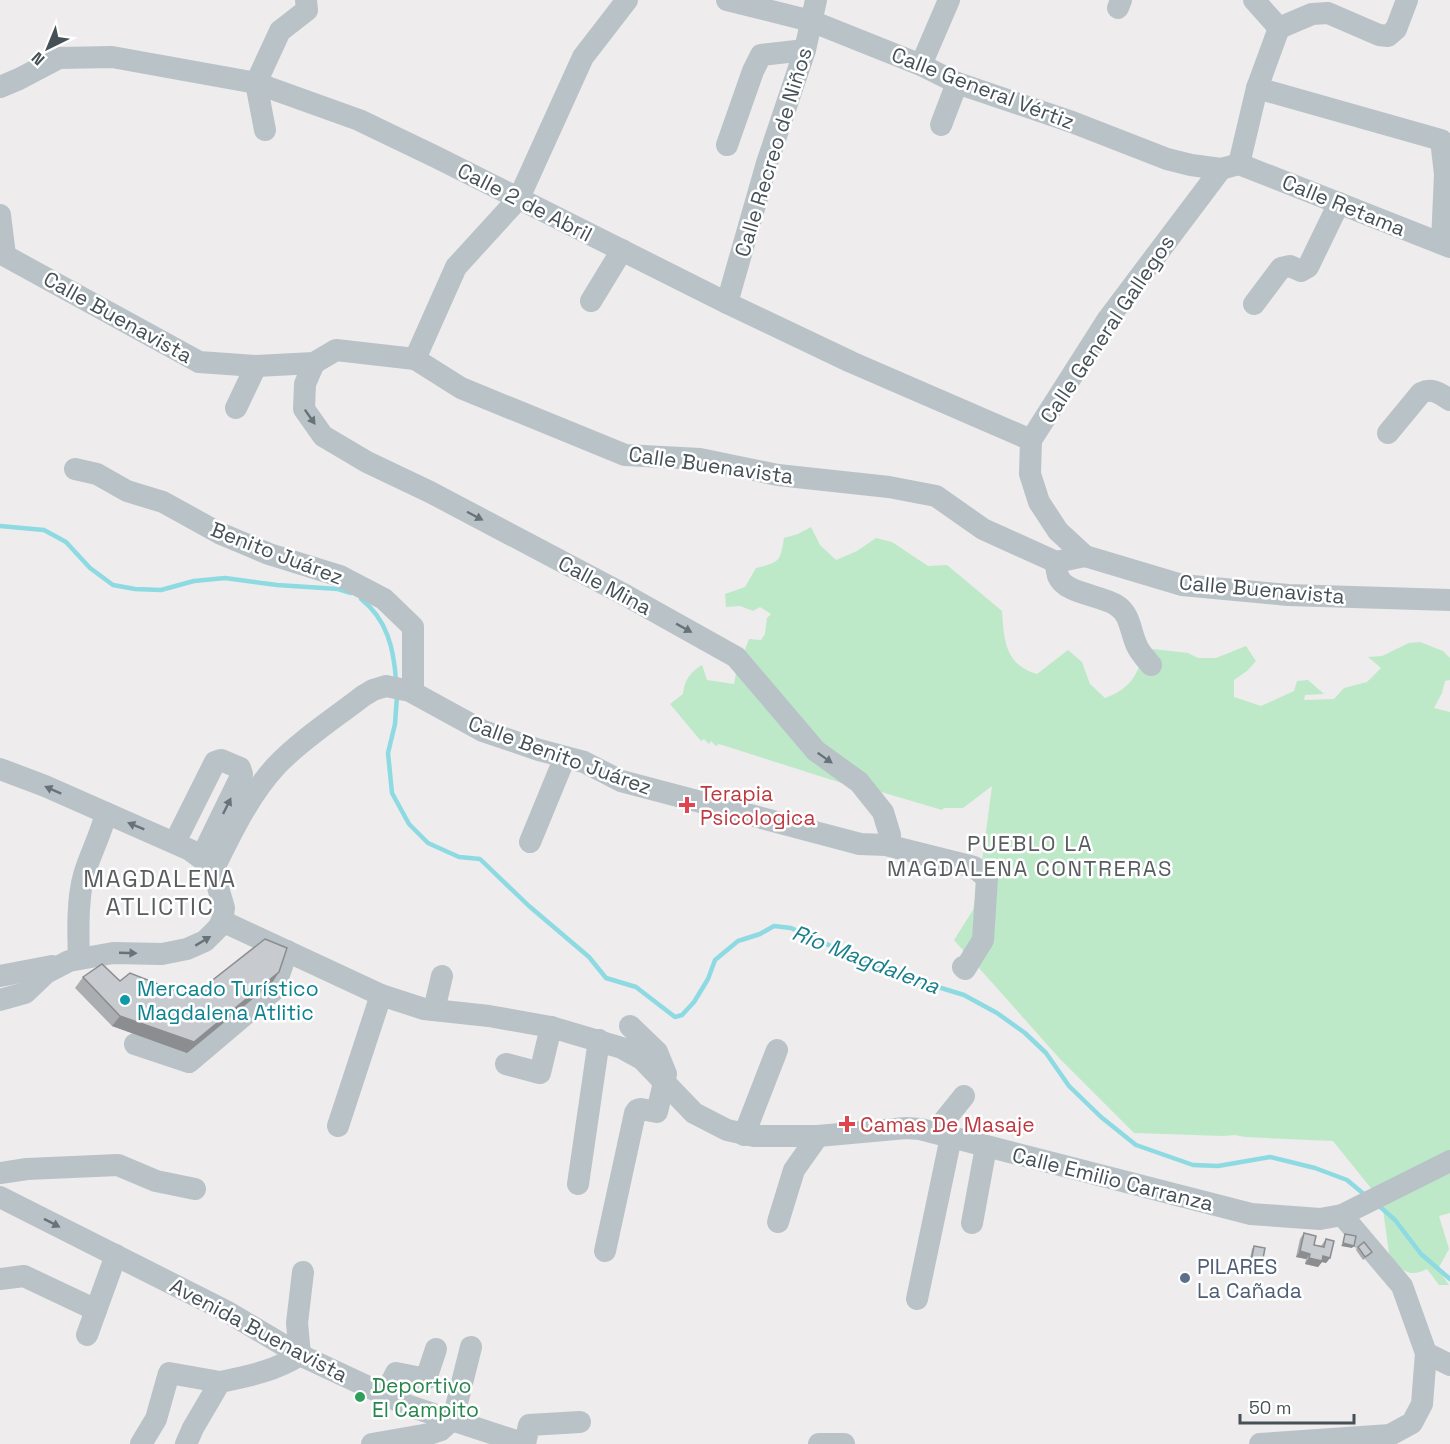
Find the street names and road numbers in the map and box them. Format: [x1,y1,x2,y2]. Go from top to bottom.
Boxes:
street label: Calle General Vértiz [888,41,1078,135]
street label: Calle Recreo de Niños [728,44,818,260]
street label: Calle 2 de Abril [453,156,597,248]
street label: Calle Retama [1278,168,1410,242]
street label: Calle General Gallegos [1034,230,1180,428]
street label: Calle Buenavista [39,265,197,369]
street label: Calle Buenavista [627,440,795,490]
street label: Benito Juárez [207,515,347,591]
street label: Calle Mina [554,549,656,621]
street label: Calle Buenavista [1178,568,1346,610]
street label: Calle Benito Juárez [465,709,655,801]
street label: Calle Emilio Carranza [1010,1141,1216,1217]
street label: Avenida Buenavista [165,1272,353,1388]

